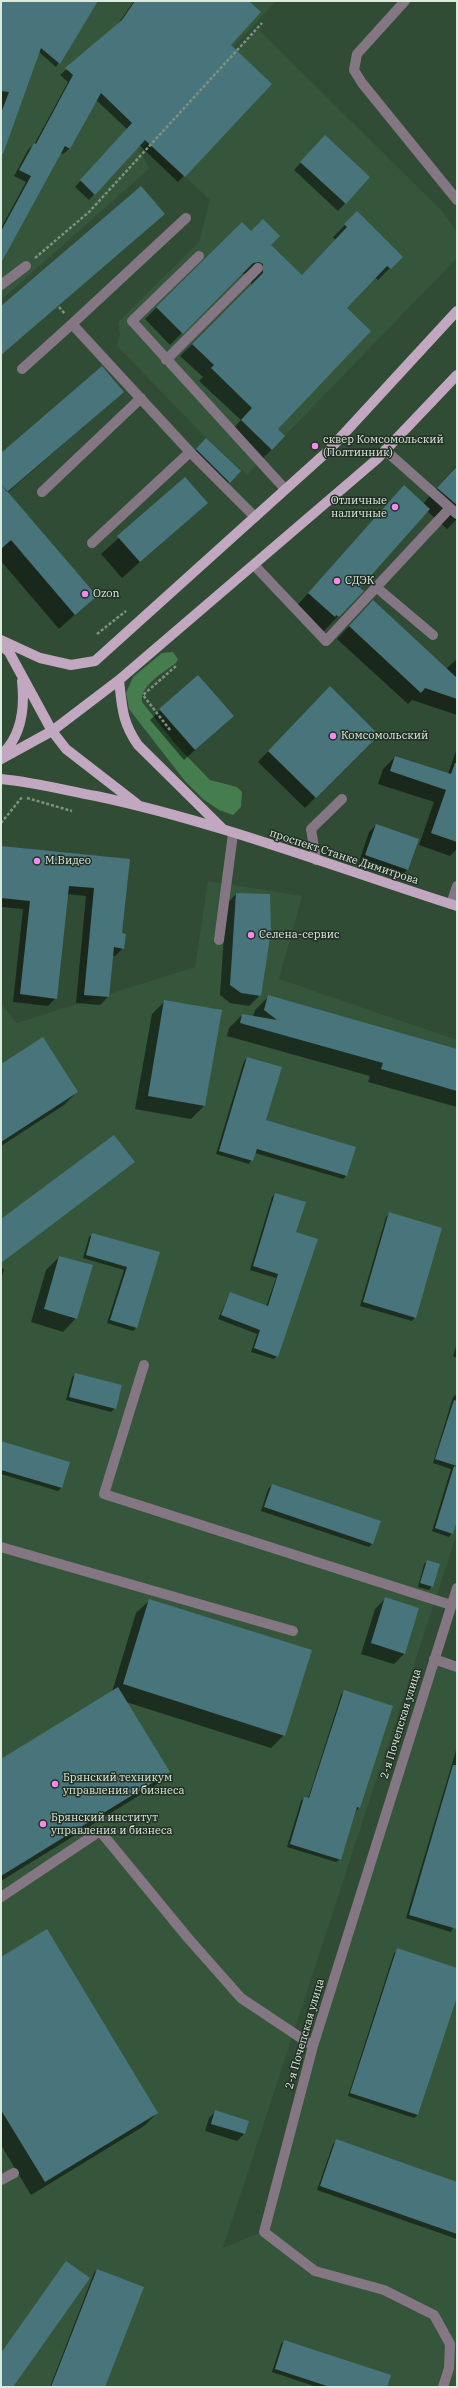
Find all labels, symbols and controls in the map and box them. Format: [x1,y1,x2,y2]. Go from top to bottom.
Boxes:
place label: сквер Комсомольский (Полтинник) [323,433,444,459]
marker: сквер Комсомольский (Полтинник) [310,441,320,451]
place label: Отличные наличные [331,494,387,520]
marker: Отличные наличные [390,502,400,512]
place label: СДЭК [345,574,374,588]
marker: СДЭК [332,576,342,586]
place label: Ozon [93,587,120,601]
marker: Ozon [80,589,90,599]
place label: Комсомольский [341,729,428,743]
marker: Комсомольский [328,731,338,741]
street label: проспект Станке Димитрова [268,827,420,887]
place label: М.Видео [45,854,91,868]
marker: М.Видео [32,856,42,866]
place label: Селена-сервис [259,928,340,942]
marker: Селена-сервис [246,930,256,940]
street label: 2-я Почепская улица [378,1667,424,1781]
place label: Брянский техникум управления и бизнеса [63,1771,185,1797]
marker: Брянский техникум управления и бизнеса [50,1779,60,1789]
place label: Брянский институт управления и бизнеса [51,1811,173,1837]
marker: Брянский институт управления и бизнеса [38,1819,48,1829]
street label: 2-я Почепская улица [283,1977,327,2091]

